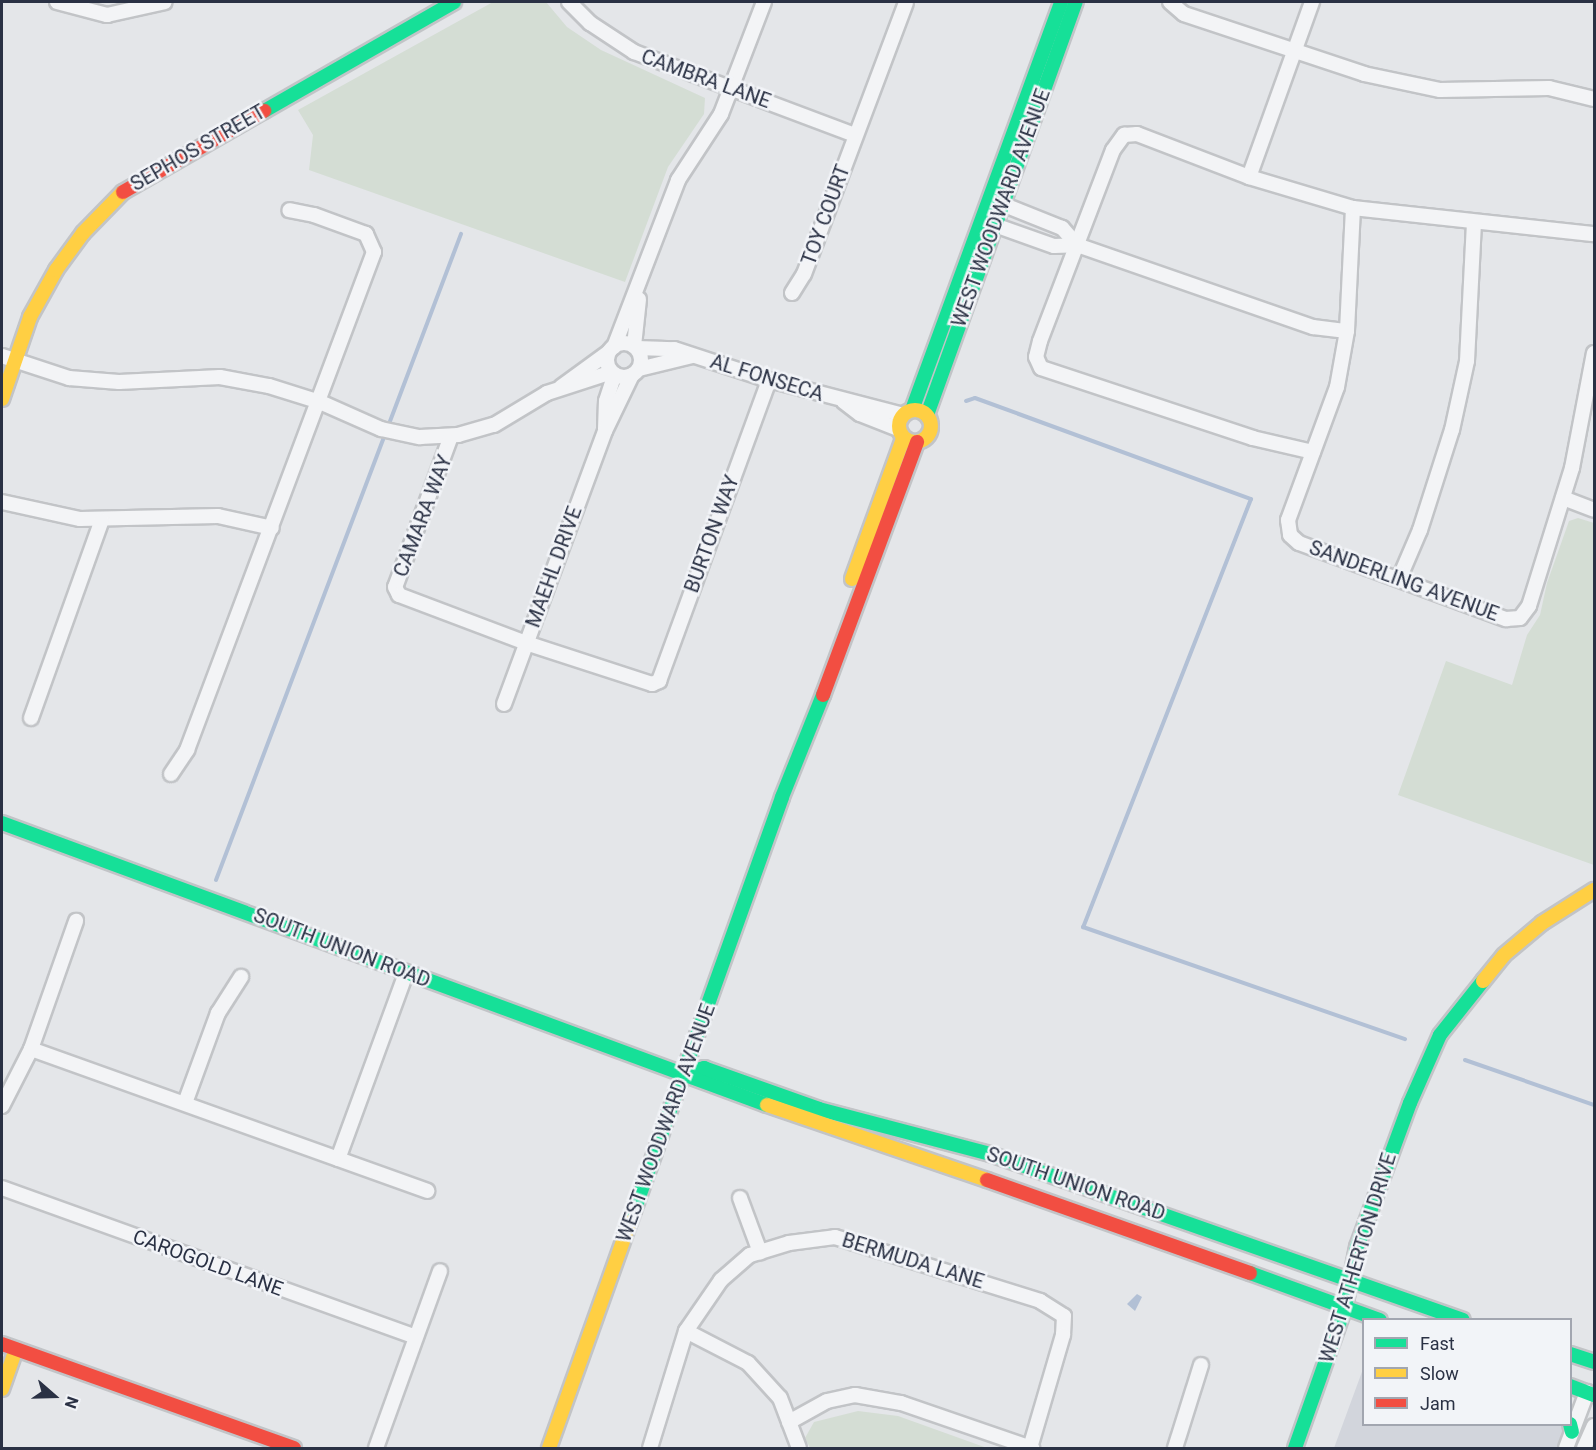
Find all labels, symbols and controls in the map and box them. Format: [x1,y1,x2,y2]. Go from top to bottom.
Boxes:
street label: CAMBRA LANE [638,44,774,114]
street label: WEST WOODWARD AVENUE [947,86,1055,330]
street label: SEPHOS STREET [126,100,270,196]
street label: TOY COURT [797,161,855,269]
street label: AL FONSECA [707,349,827,407]
street label: CAMARA WAY [389,452,457,580]
street label: BURTON WAY [680,472,744,596]
street label: MAEHL DRIVE [521,503,587,631]
street label: SANDERLING AVENUE [1306,536,1502,626]
street label: SOUTH UNION ROAD [250,903,434,993]
street label: WEST WOODWARD AVENUE [612,1001,720,1245]
street label: SOUTH UNION ROAD [983,1142,1169,1226]
street label: WEST ATHERTON DRIVE [1315,1150,1401,1366]
street label: CAROGOLD LANE [130,1225,286,1301]
street label: BERMUDA LANE [839,1228,987,1294]
legend [1362,1318,1572,1426]
text: Fast [1420,1333,1455,1354]
text: Slow [1420,1363,1459,1384]
north arrow [24,1366,84,1426]
text: Jam [1420,1393,1456,1414]
text: N [61,1394,82,1411]

